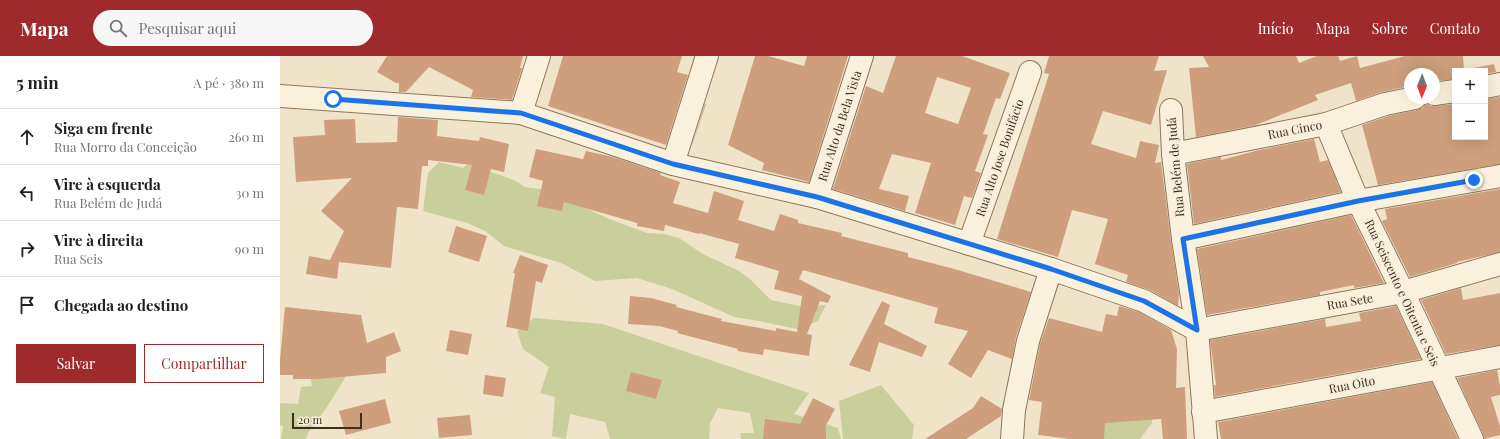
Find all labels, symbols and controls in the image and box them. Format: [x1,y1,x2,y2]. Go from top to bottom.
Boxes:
search box [93,10,373,46]
text: Mapa [20,15,69,41]
icon: search [107,17,129,39]
text: Pesquisar aqui [139,18,236,38]
text: Início [1258,19,1293,38]
text: Mapa [1315,19,1350,38]
text: Sobre [1372,19,1408,38]
text: Contato [1430,19,1480,38]
street label: Rua Alto da Bela Vista [814,68,865,183]
north arrow [1404,68,1440,104]
map controls [1452,68,1488,140]
button: + [1452,68,1488,104]
text: 5 min [16,71,59,93]
text: A pé · 380 m [193,74,264,91]
route start [324,90,342,108]
street label: Rua Alto Jose Bonifácio [971,96,1027,219]
button: − [1452,104,1488,140]
street label: Rua Cinco [1266,116,1324,142]
street label: Rua Belém de Judá [1163,117,1187,218]
text: Siga em frente [54,118,153,138]
icon: ahead [16,126,38,148]
text: 260 m [228,128,264,145]
text: Rua Morro da Conceição [54,138,197,155]
route end [1465,171,1483,189]
text: Vire à esquerda [54,174,161,194]
icon: left [16,182,38,204]
text: 30 m [236,184,264,201]
text: Rua Belém de Judá [54,194,162,211]
street label: Rua Seiscento e Oitenta e Seis [1362,217,1444,369]
text: Vire à direita [54,230,143,250]
icon: right [16,238,38,260]
text: 90 m [235,240,264,257]
text: Rua Seis [54,250,103,267]
street label: Rua Sete [1326,289,1374,313]
icon: arrive [16,294,38,316]
text: Chegada ao destino [54,295,188,315]
button: Salvar [16,344,136,383]
button: Compartilhar [144,344,264,383]
street label: Rua Oito [1327,372,1377,396]
scale bar [292,411,362,430]
text: 20 m [298,412,322,427]

